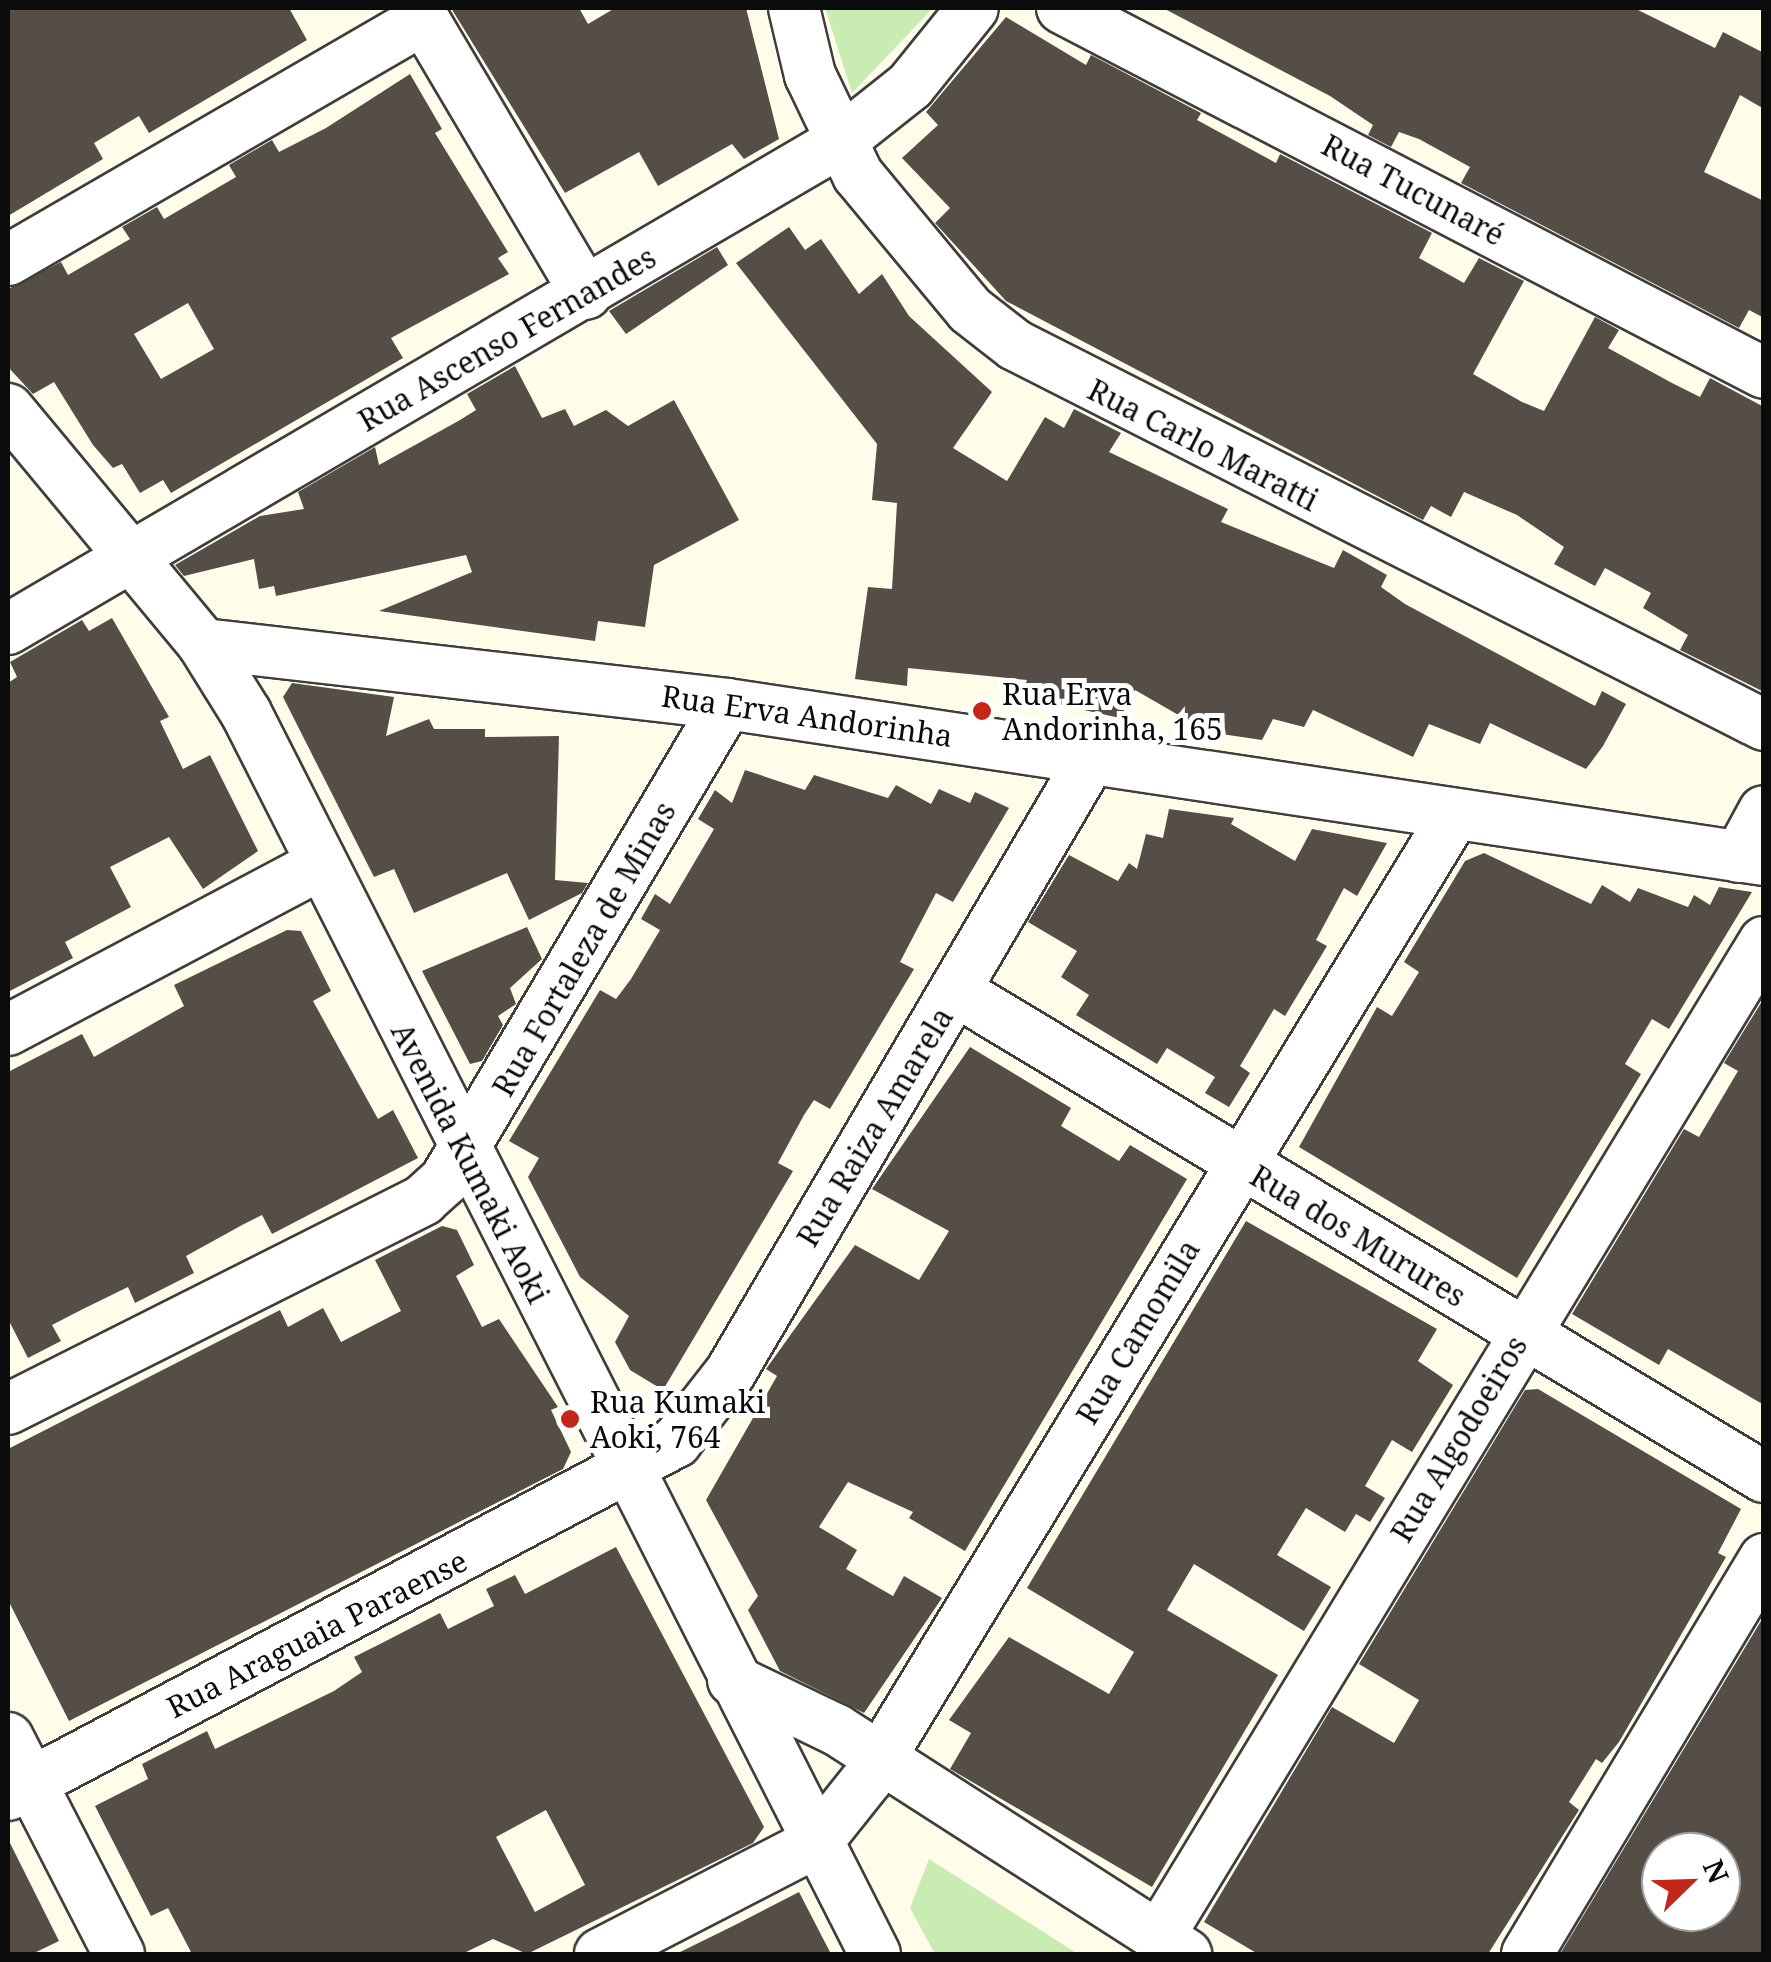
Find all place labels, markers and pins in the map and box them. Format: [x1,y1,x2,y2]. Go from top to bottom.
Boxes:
place label: Rua Erva Andorinha, 165 [1002,676,1223,746]
marker: Rua Erva Andorinha, 165 [971,700,993,722]
place label: Rua Kumaki Aoki, 764 [590,1384,765,1454]
marker: Rua Kumaki Aoki, 764 [559,1408,581,1430]

